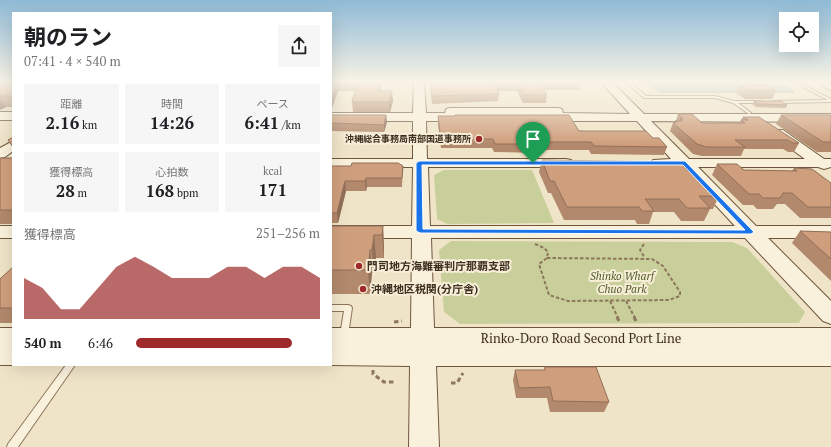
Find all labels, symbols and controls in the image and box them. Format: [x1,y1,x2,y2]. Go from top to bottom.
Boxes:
map controls [779,12,819,52]
button: locate [779,12,819,52]
text: 朝のラン [24,22,112,51]
button: share [278,25,320,67]
text: 07:41 · 4 × 540 m [24,52,121,70]
text: 距離 [60,97,82,111]
text: 時間 [161,97,183,111]
text: ペース [256,97,289,111]
text: 2.16 [45,111,79,134]
text: 14:26 [150,111,194,134]
text: 6:41 [245,111,279,134]
text: km [79,118,97,132]
text: /km [279,118,301,132]
pin [516,122,550,163]
icon: arrive [522,128,544,150]
place label: 沖縄総合事務局南部国道事務所 [345,133,471,145]
marker: 沖縄総合事務局南部国道事務所 [474,134,484,144]
text: kcal [263,164,282,178]
text: 獲得標高 [49,165,93,179]
text: 心拍数 [155,165,188,179]
text: 171 [258,178,287,201]
text: 28 [56,179,75,202]
text: 168 [145,179,174,202]
text: m [75,186,87,200]
text: bpm [174,186,199,200]
text: 251–256 m [256,224,320,242]
text: 獲得標高 [24,225,76,243]
place label: 門司地方海難審判庁那覇支部 [367,259,510,273]
marker: 門司地方海難審判庁那覇支部 [354,261,364,271]
park label: Shinko Wharf Chuo Park [590,269,657,296]
place label: 沖縄地区税関(分庁舎) [371,282,478,296]
marker: 沖縄地区税関(分庁舎) [358,284,368,294]
street label: Rinko-Doro Road Second Port Line [481,329,681,347]
text: 540 m [24,334,62,352]
text: 6:46 [88,334,113,352]

